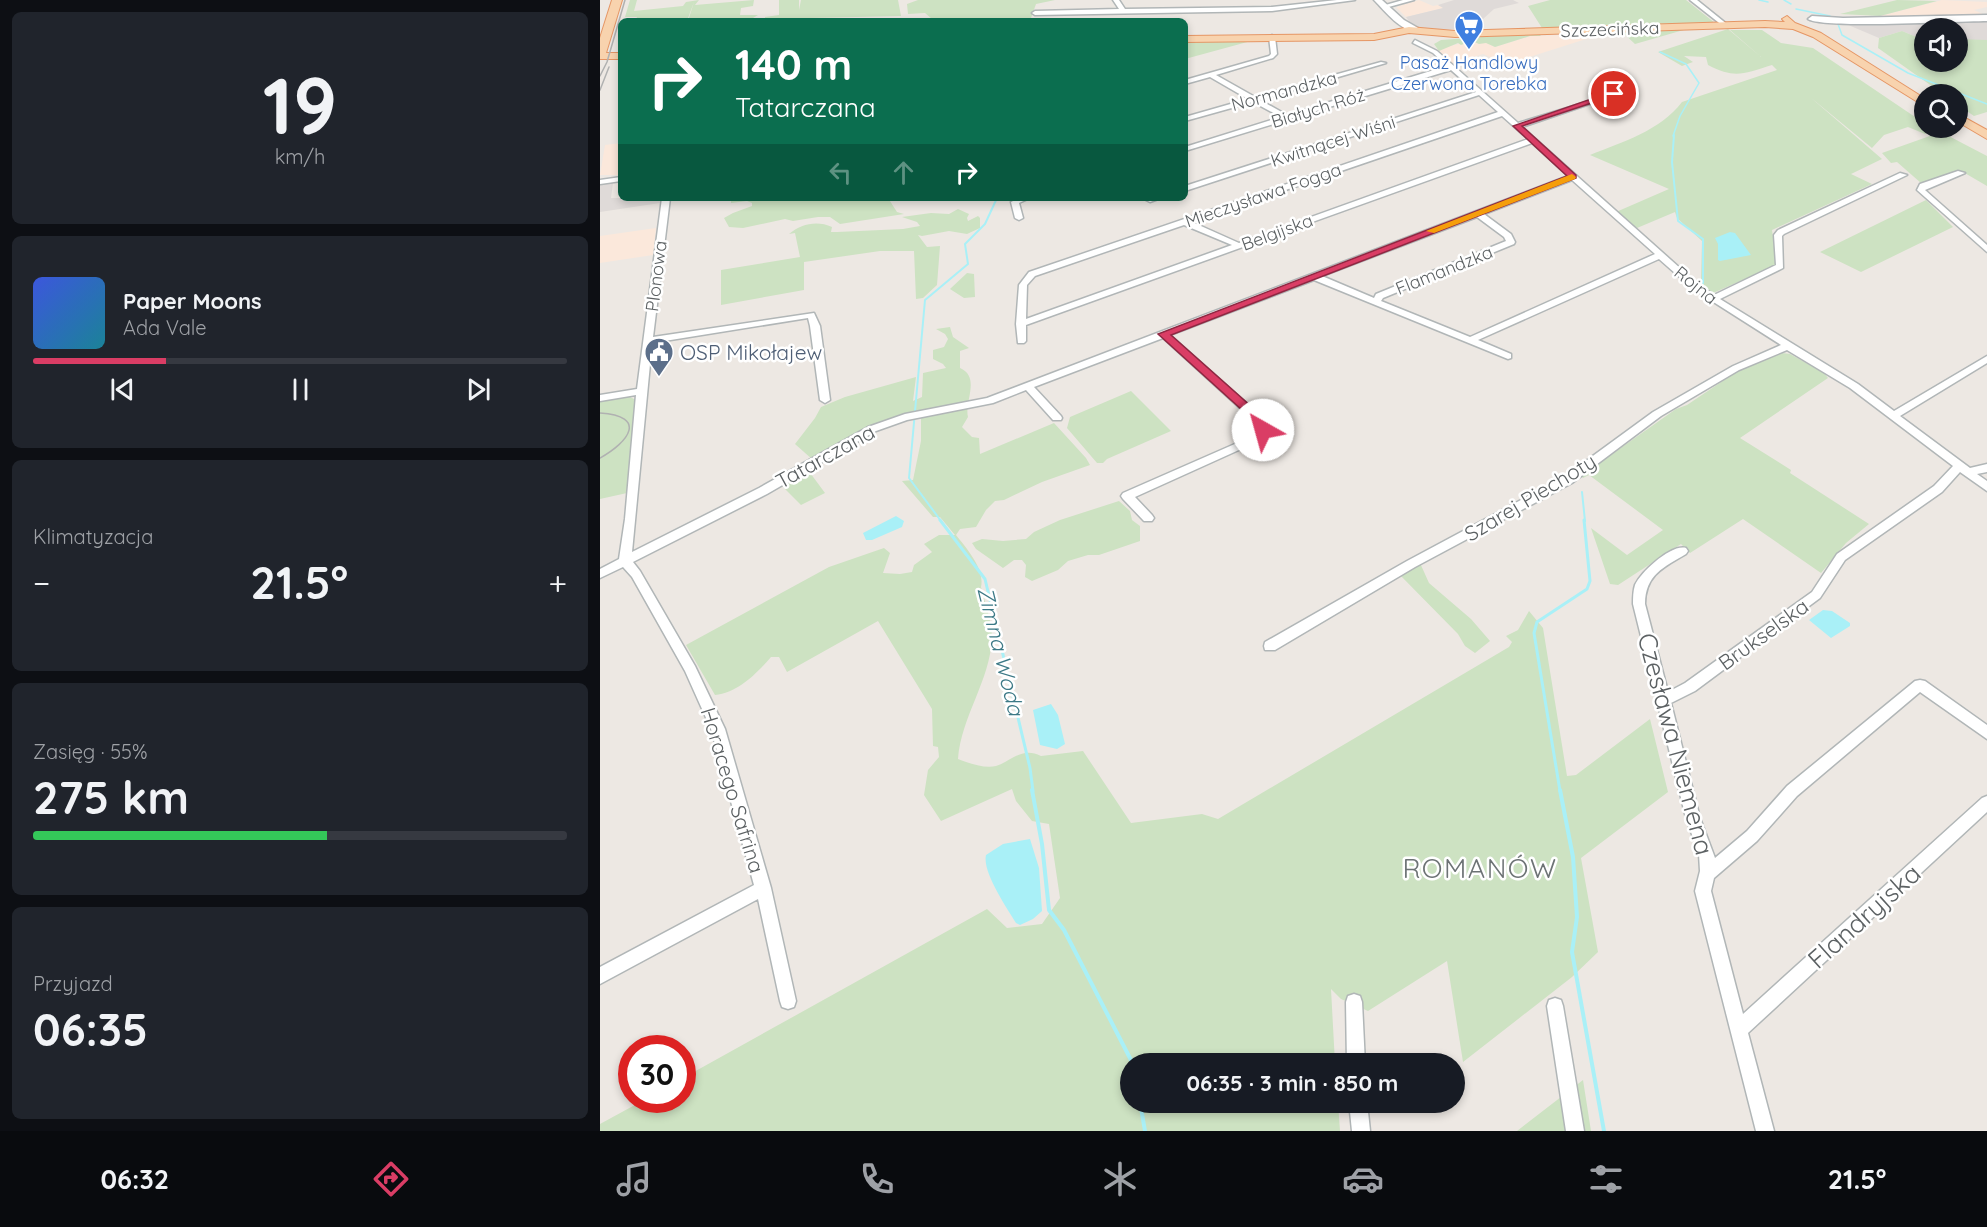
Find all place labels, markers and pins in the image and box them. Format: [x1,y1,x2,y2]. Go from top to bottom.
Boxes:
supermarket icon: Pasaż Handlowy Czerwona Torebka [1453,9,1485,51]
place label: Pasaż Handlowy Czerwona Torebka [1391,51,1547,95]
pin [1588,68,1639,119]
public building icon: OSP Mikołajew [643,336,675,378]
place label: OSP Mikołajew [680,339,823,365]

